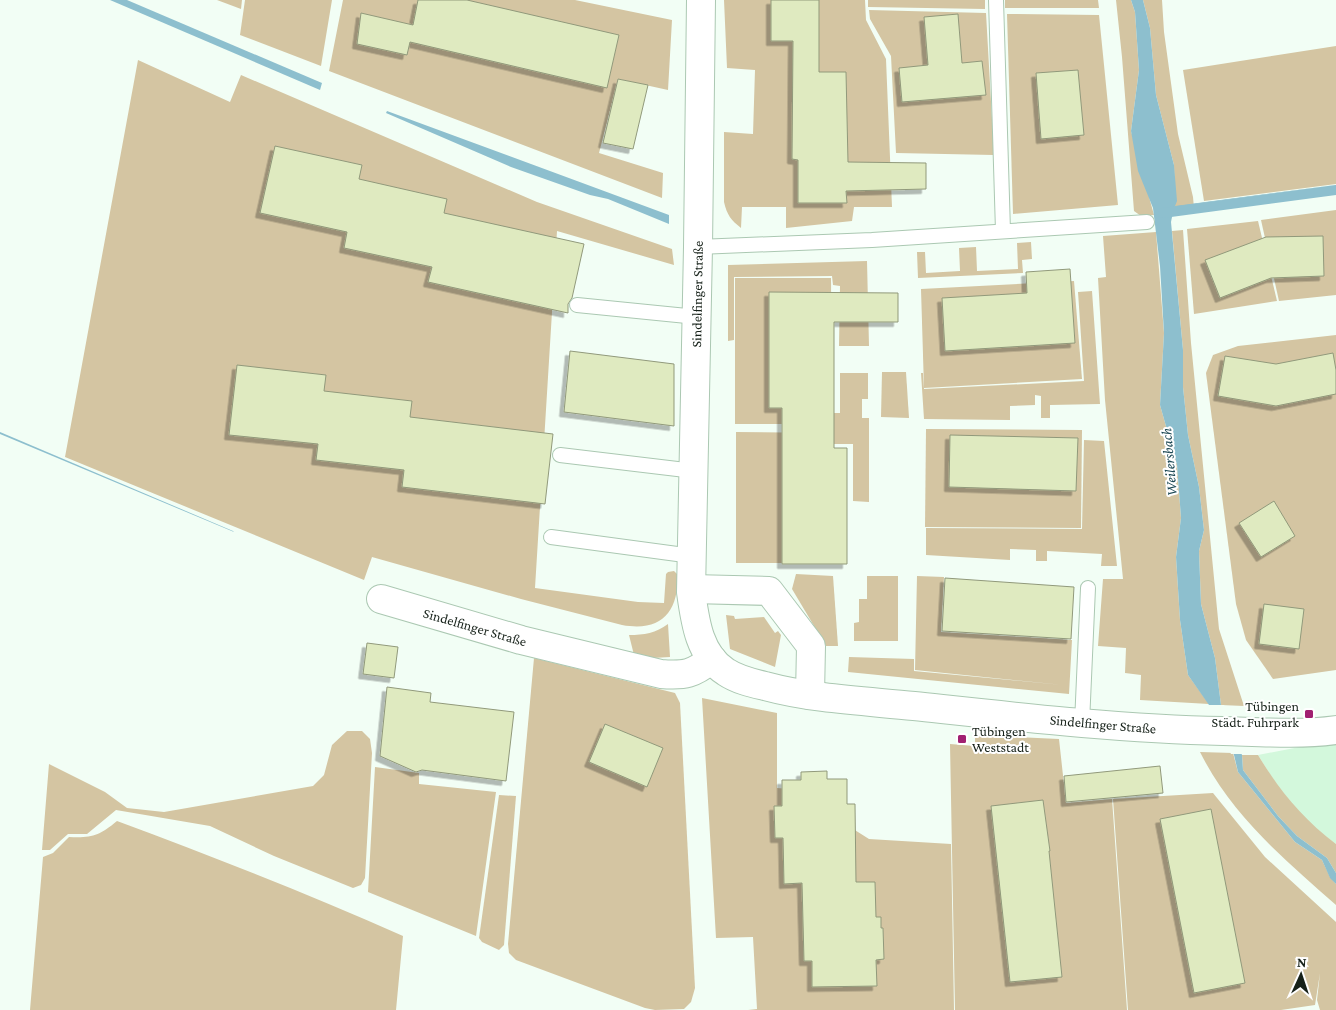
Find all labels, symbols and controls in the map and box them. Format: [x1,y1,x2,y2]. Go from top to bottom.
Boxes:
street label: Sindelfinger Straße [688,241,706,347]
water label: Weilersbach [1158,427,1180,497]
street label: Sindelfinger Straße [422,605,528,649]
place label: Tübingen Städt. Fuhrpark [1212,698,1299,730]
marker: Tübingen Städt. Fuhrpark [1303,708,1315,720]
street label: Sindelfinger Straße [1049,711,1157,737]
place label: Tübingen Weststadt [972,723,1029,755]
marker: Tübingen Weststadt [956,733,968,745]
north arrow [1276,950,1326,1000]
text: N [1296,954,1307,970]

